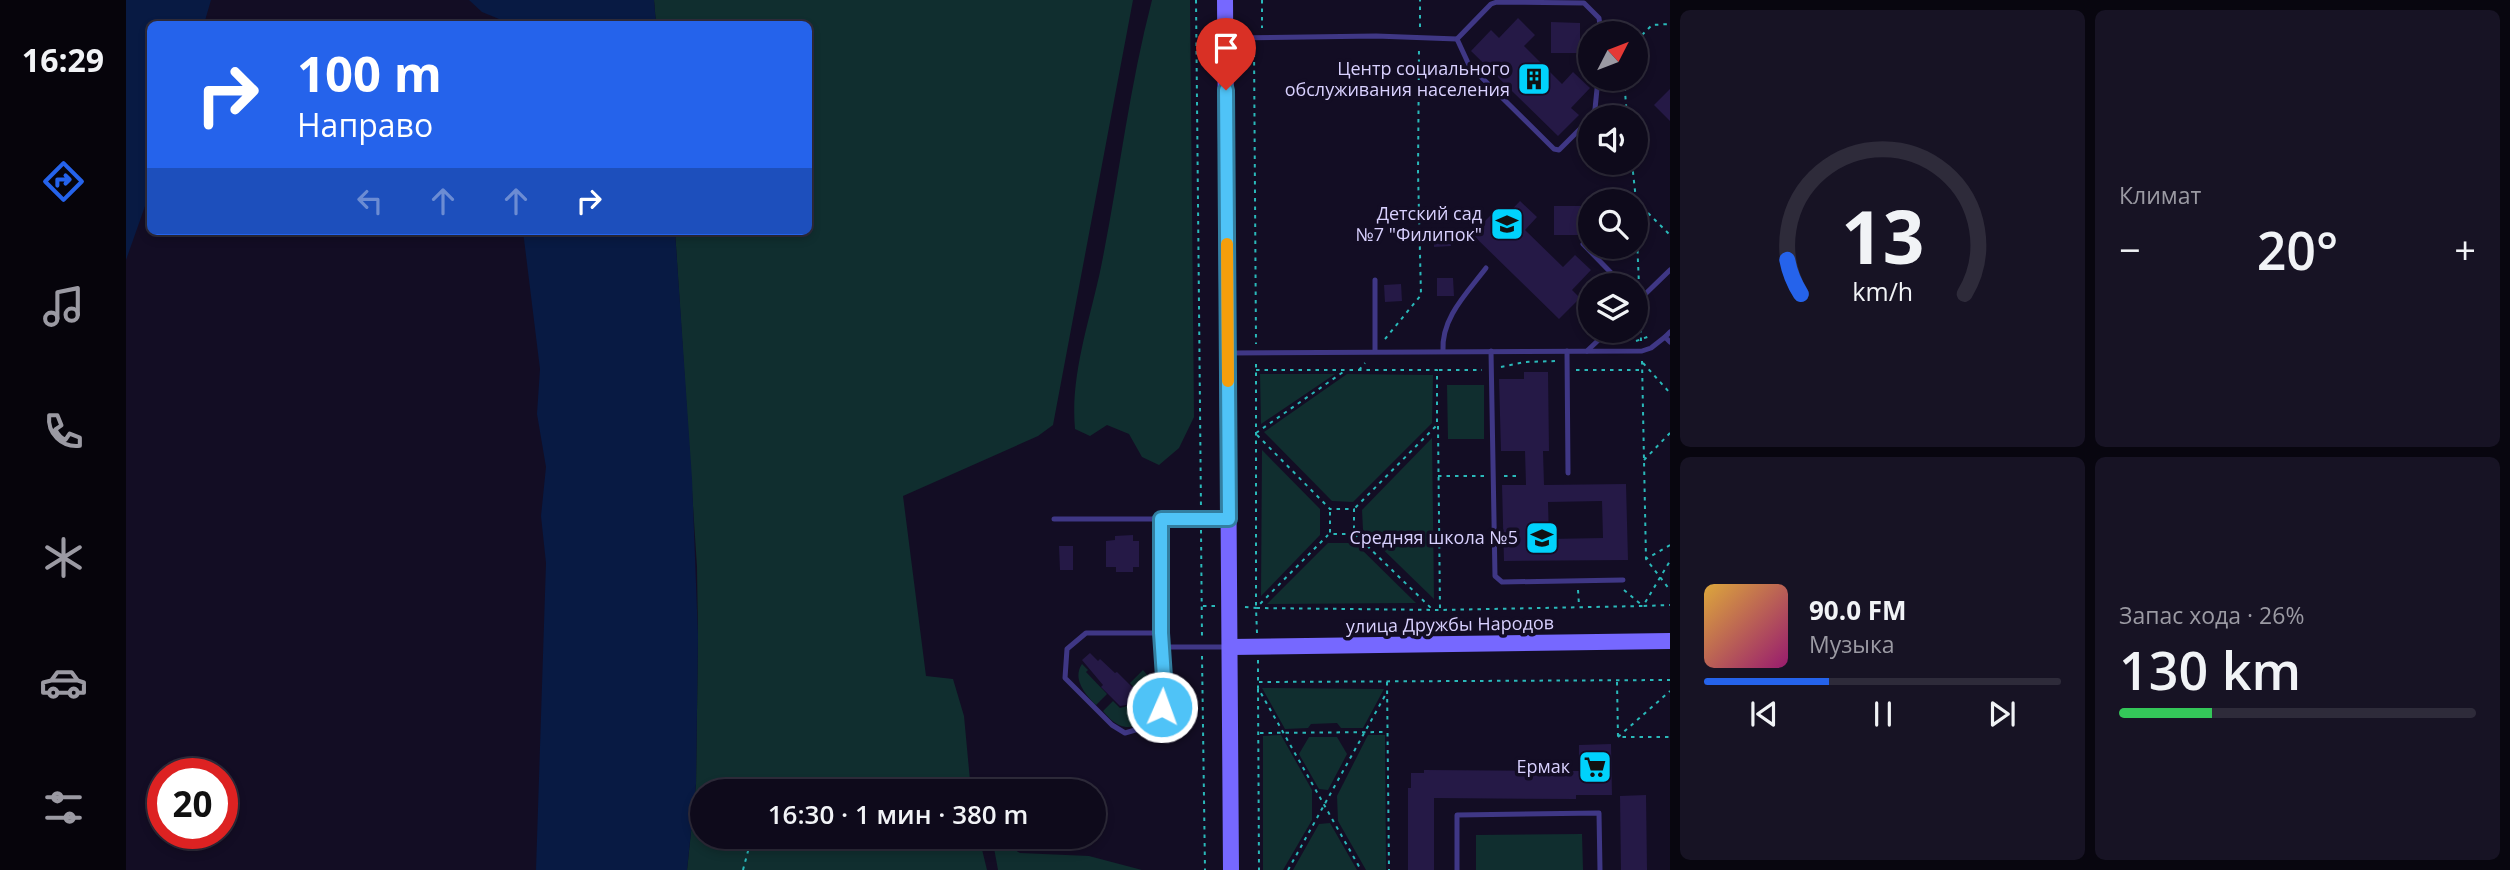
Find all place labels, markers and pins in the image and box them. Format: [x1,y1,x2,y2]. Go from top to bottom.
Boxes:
pin [1196,18,1256,90]
place label: Центр социального обслуживания населения [1285,56,1510,101]
building icon: Центр социального обслуживания населения [1515,60,1553,98]
place label: Детский сад №7 "Филипок" [1356,201,1482,246]
school or university icon: Детский сад №7 "Филипок" [1488,205,1526,243]
school or university icon: Средняя школа №5 [1523,519,1561,557]
place label: Средняя школа №5 [1349,525,1518,549]
supermarket icon: Ермак [1576,748,1614,786]
place label: Ермак [1516,754,1571,778]

